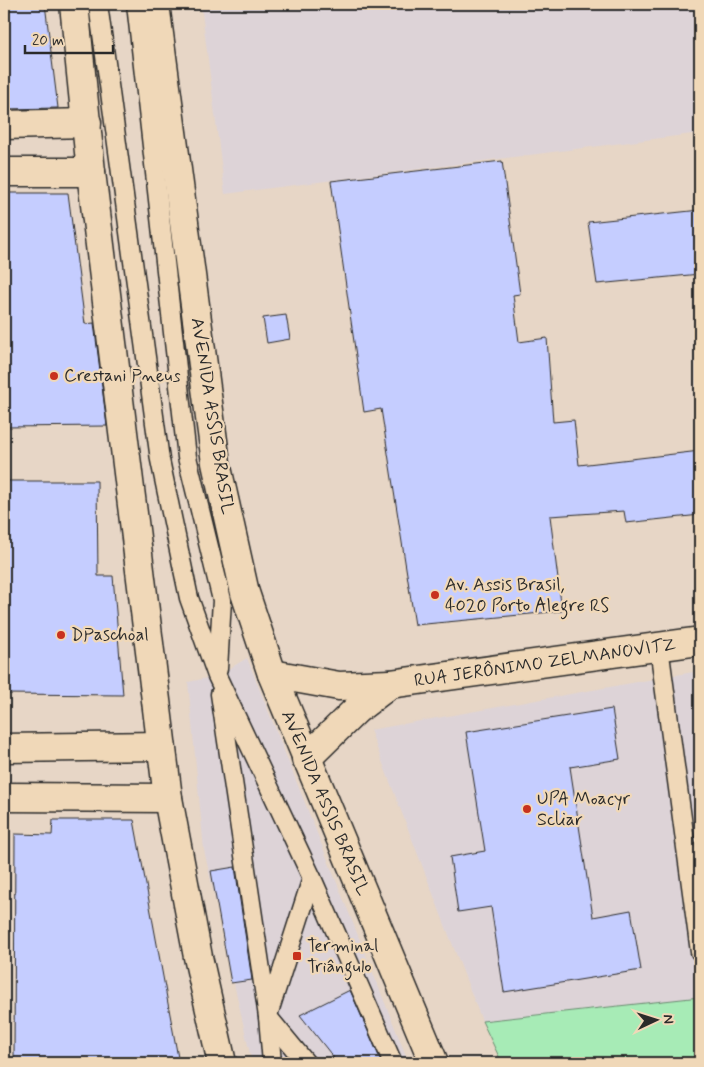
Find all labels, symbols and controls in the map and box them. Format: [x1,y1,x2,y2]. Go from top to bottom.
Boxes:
scale bar [25,22,112,54]
text: 20 m [32,31,64,51]
street label: AVENIDA ASSIS BRASIL [185,316,239,516]
place label: Crestani Pneus [64,364,181,388]
marker: Crestani Pneus [48,370,60,382]
place label: Av. Assis Brasil, 4020 Porto Alegre RS [445,573,609,620]
marker: Av. Assis Brasil, 4020 Porto Alegre RS [429,589,441,601]
place label: DPaschoal [71,623,149,647]
marker: DPaschoal [55,629,67,641]
street label: RUA JERÔNIMO ZELMANOVITZ [413,633,677,693]
street label: AVENIDA ASSIS BRASIL [275,707,375,899]
place label: UPA Moacyr Scliar [537,787,630,832]
marker: UPA Moacyr Scliar [521,803,533,815]
place label: Terminal Triângulo [307,934,378,981]
marker: Terminal Triângulo [291,950,303,962]
north arrow [632,994,682,1044]
text: N [659,1014,677,1024]

